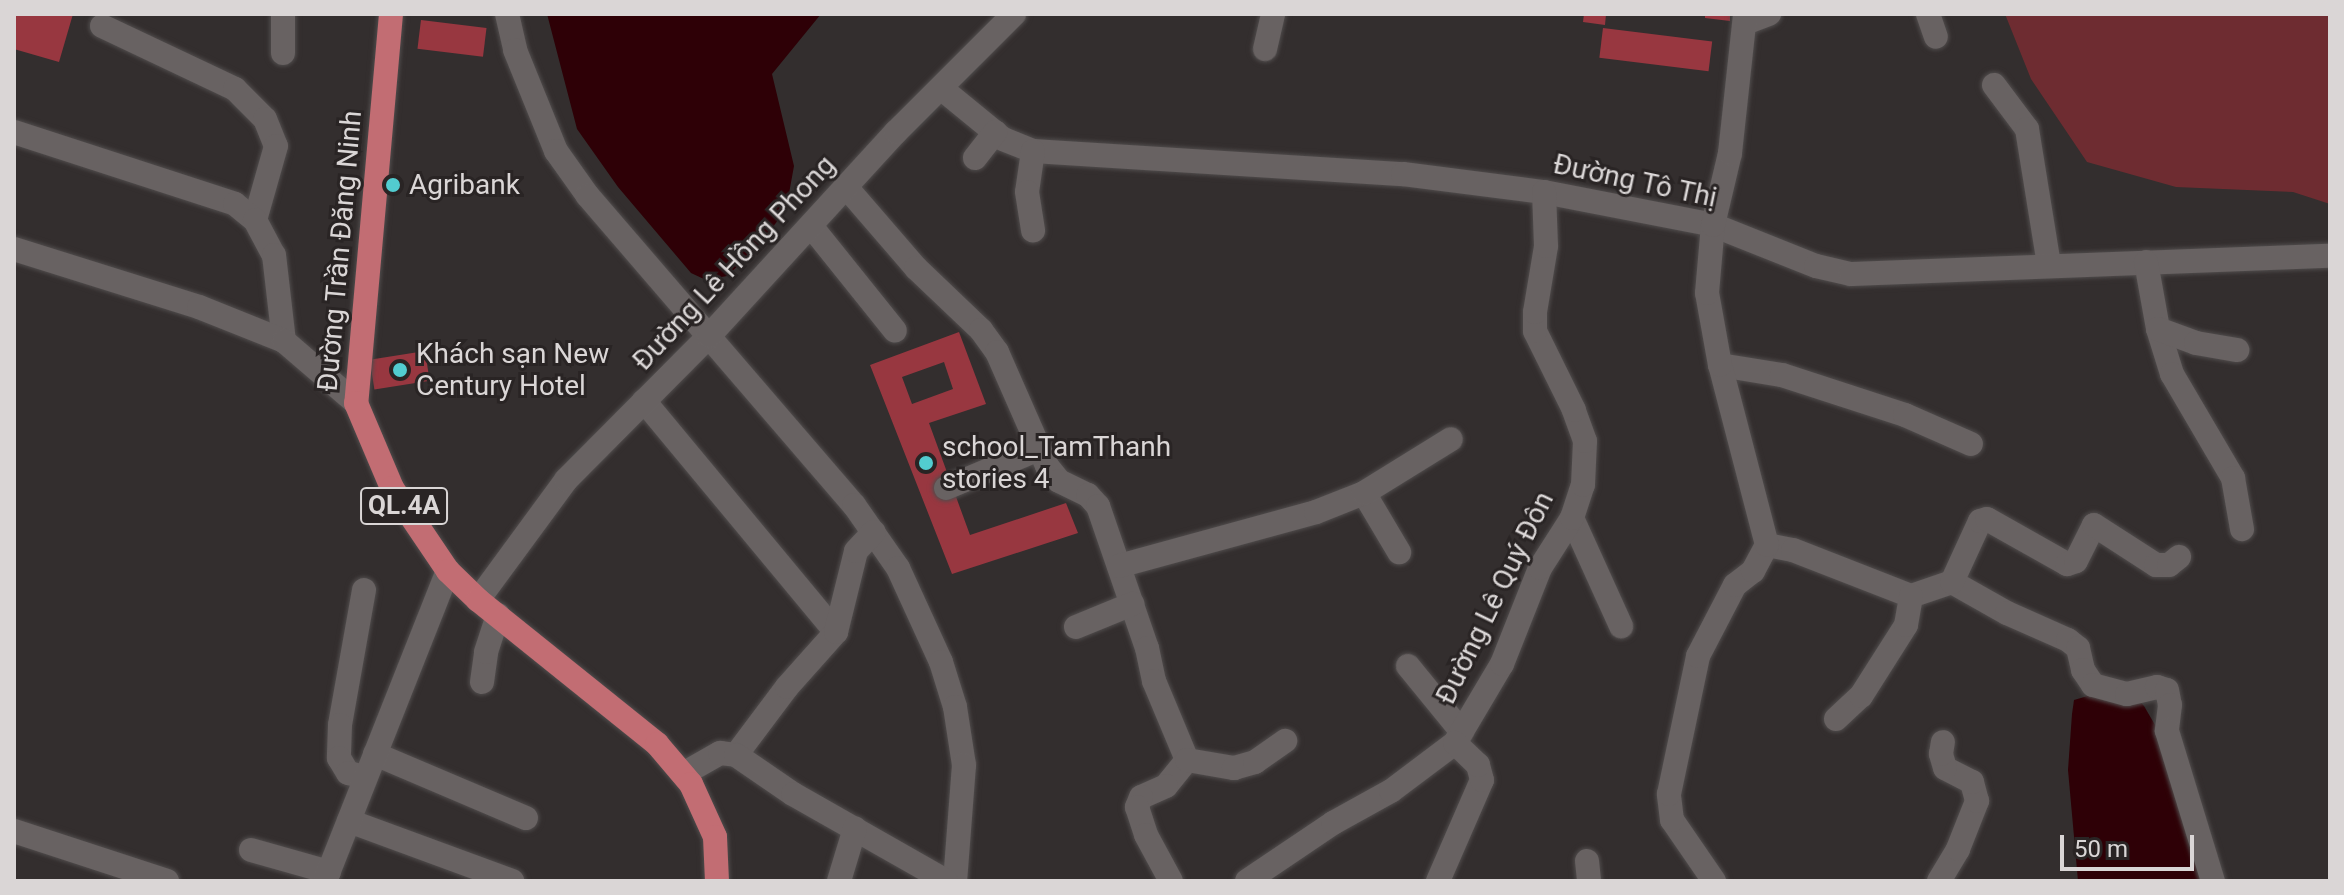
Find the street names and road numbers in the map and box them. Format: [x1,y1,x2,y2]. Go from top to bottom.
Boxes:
street label: Đường Trần Đăng Ninh [311,109,369,393]
street label: Đường Tô Thị [1550,147,1720,215]
street label: Đường Lê Hồng Phong [626,149,842,377]
road number: QL.4A [360,484,448,528]
street label: Đường Lê Quý Đôn [1429,486,1561,710]

